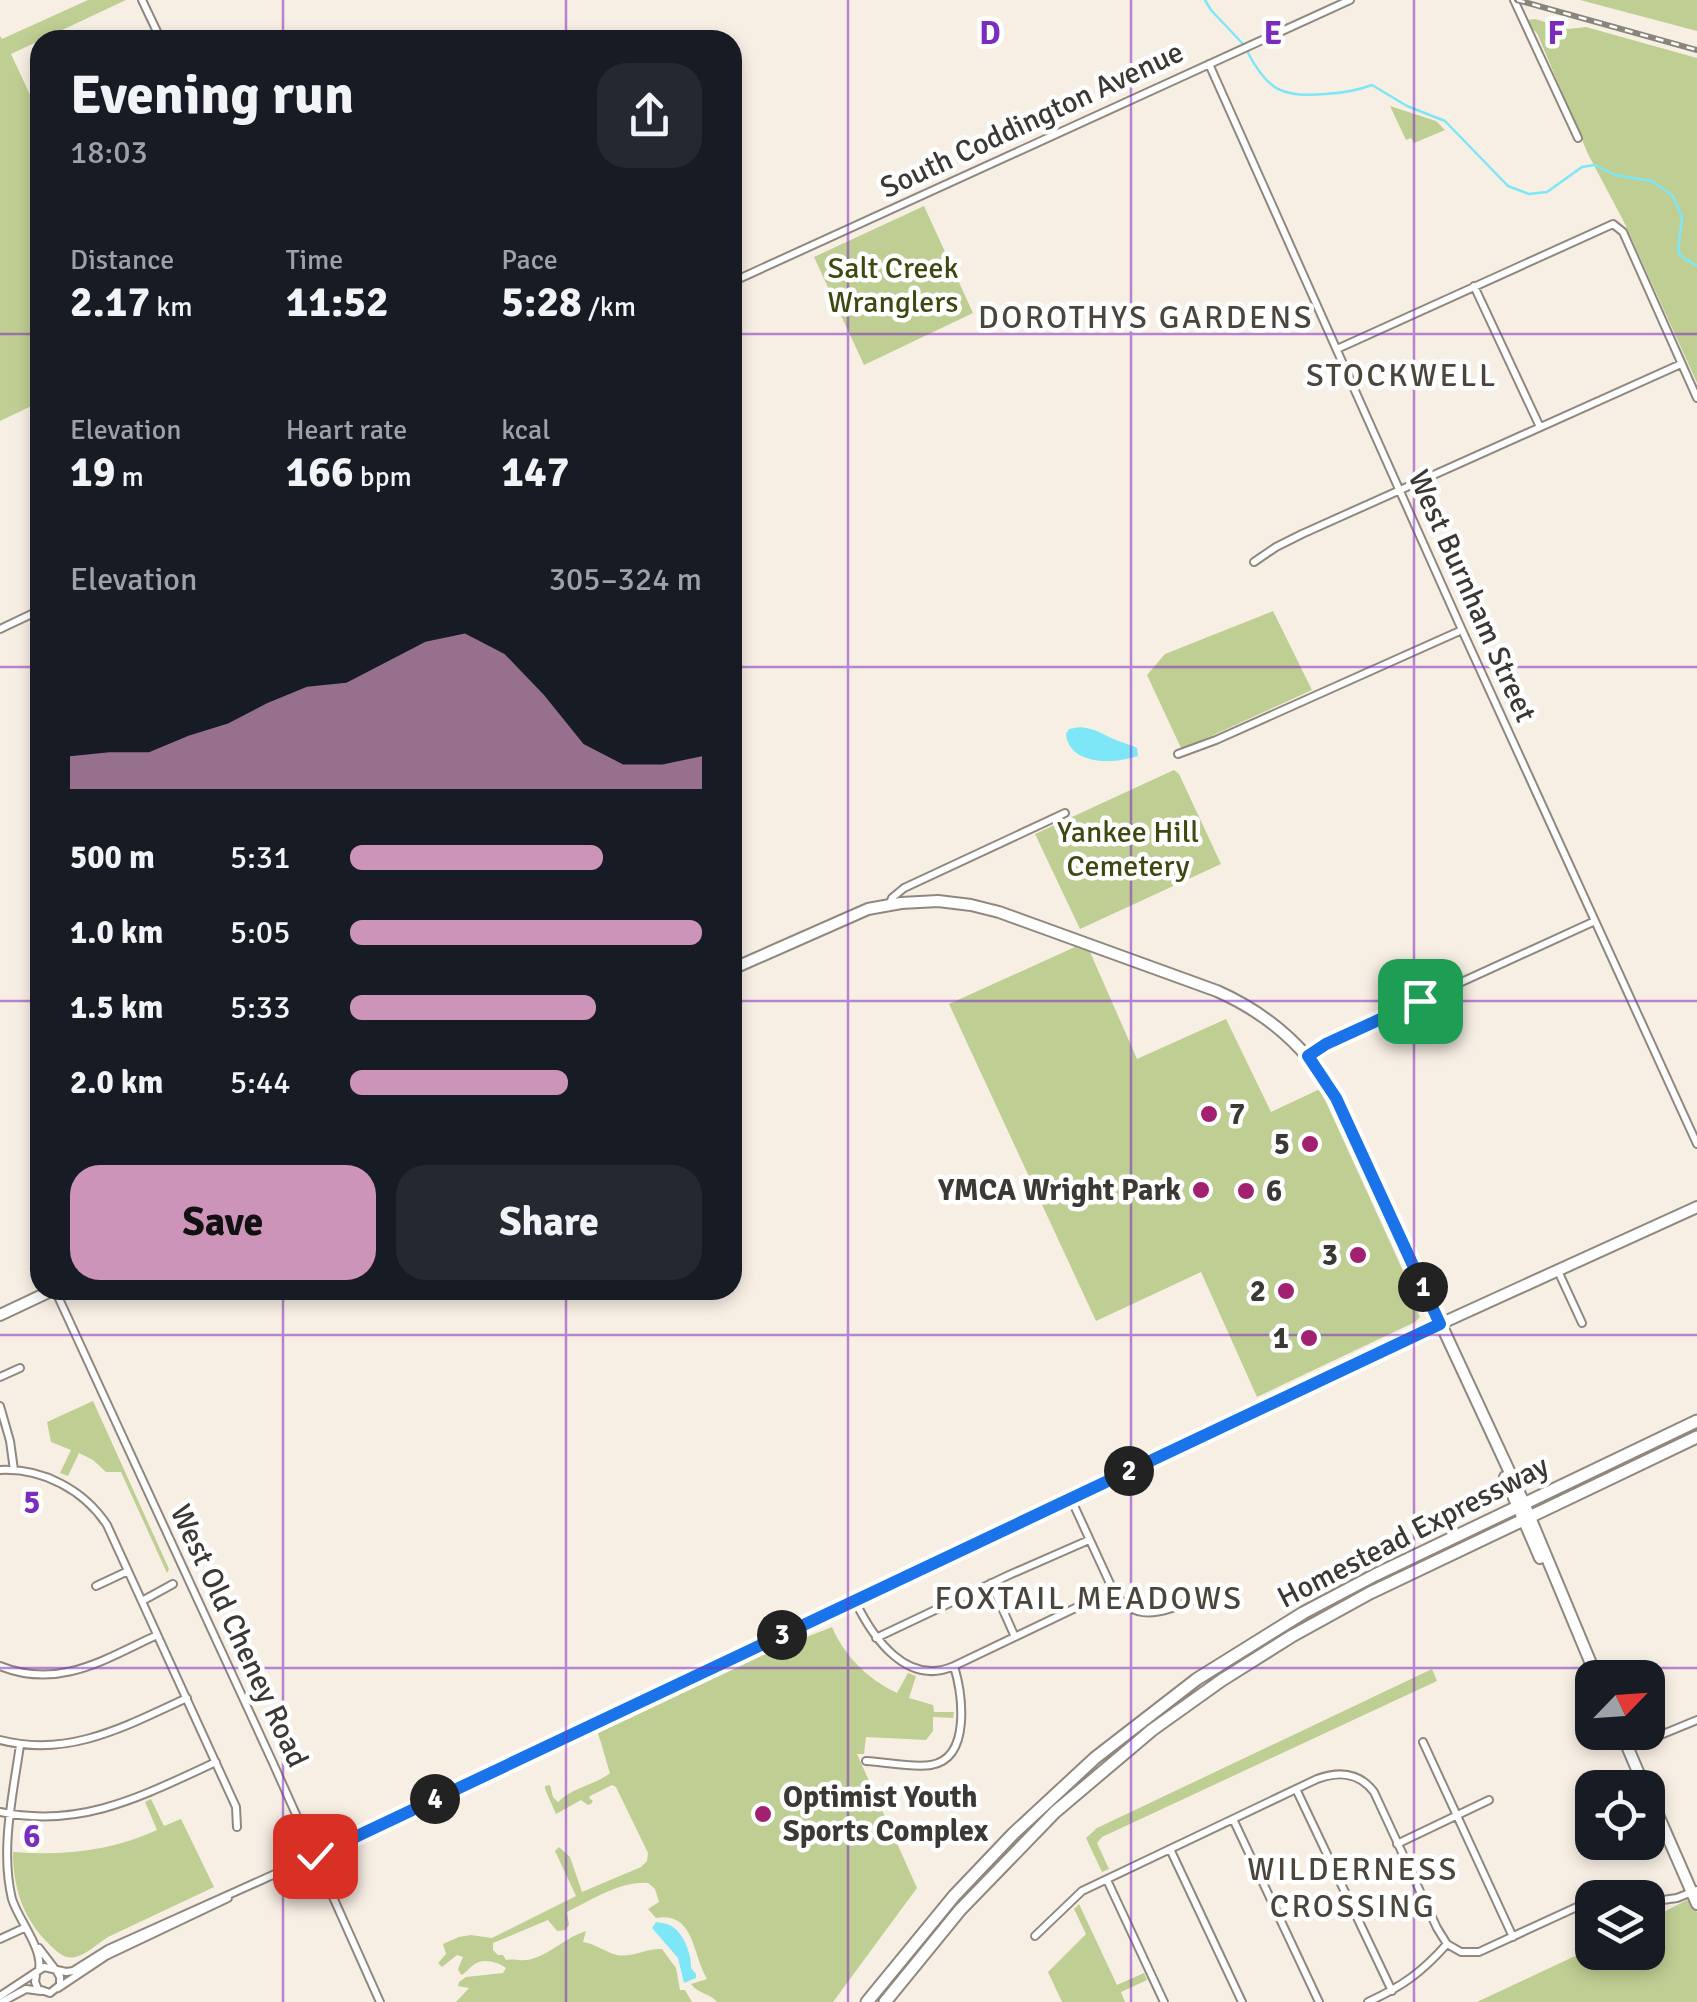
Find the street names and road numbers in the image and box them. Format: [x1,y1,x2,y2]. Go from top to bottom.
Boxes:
street label: South Coddington Avenue [875,33,1189,207]
street label: West Burnham Street [1400,464,1544,728]
street label: Homestead Expressway [1271,1448,1555,1616]
street label: West Old Cheney Road [162,1499,316,1773]

